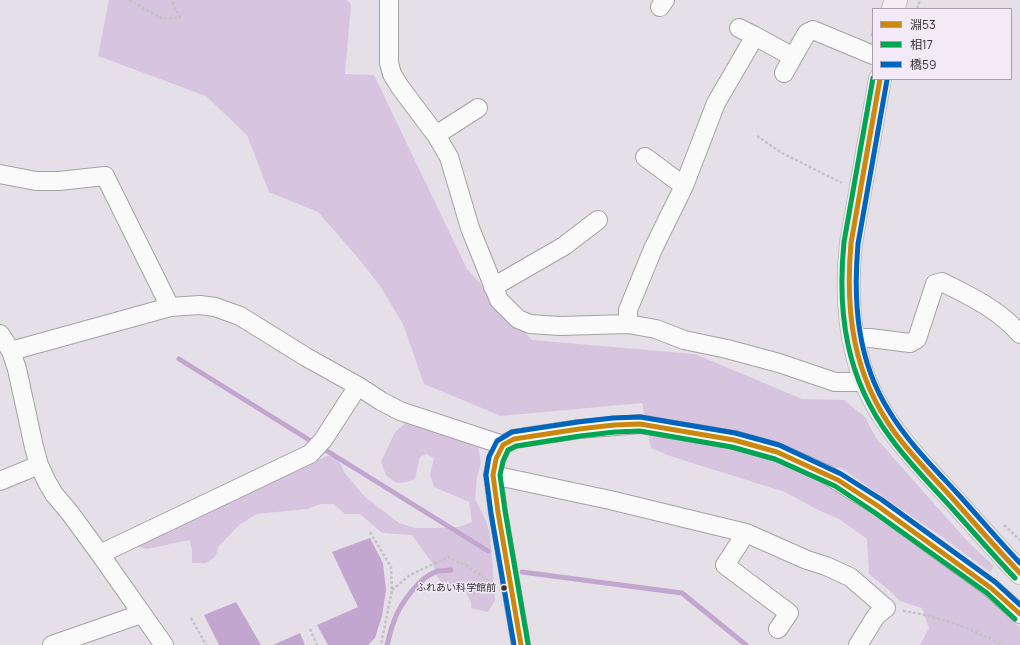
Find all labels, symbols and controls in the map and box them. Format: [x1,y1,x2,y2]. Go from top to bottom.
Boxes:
legend [872,8,1012,80]
text: 淵53 [910,16,936,33]
text: 相17 [910,36,933,53]
text: 橋59 [910,56,936,73]
place label: ふれあい科学館前 [416,582,496,594]
marker: ふれあい科学館前 [499,583,509,593]

